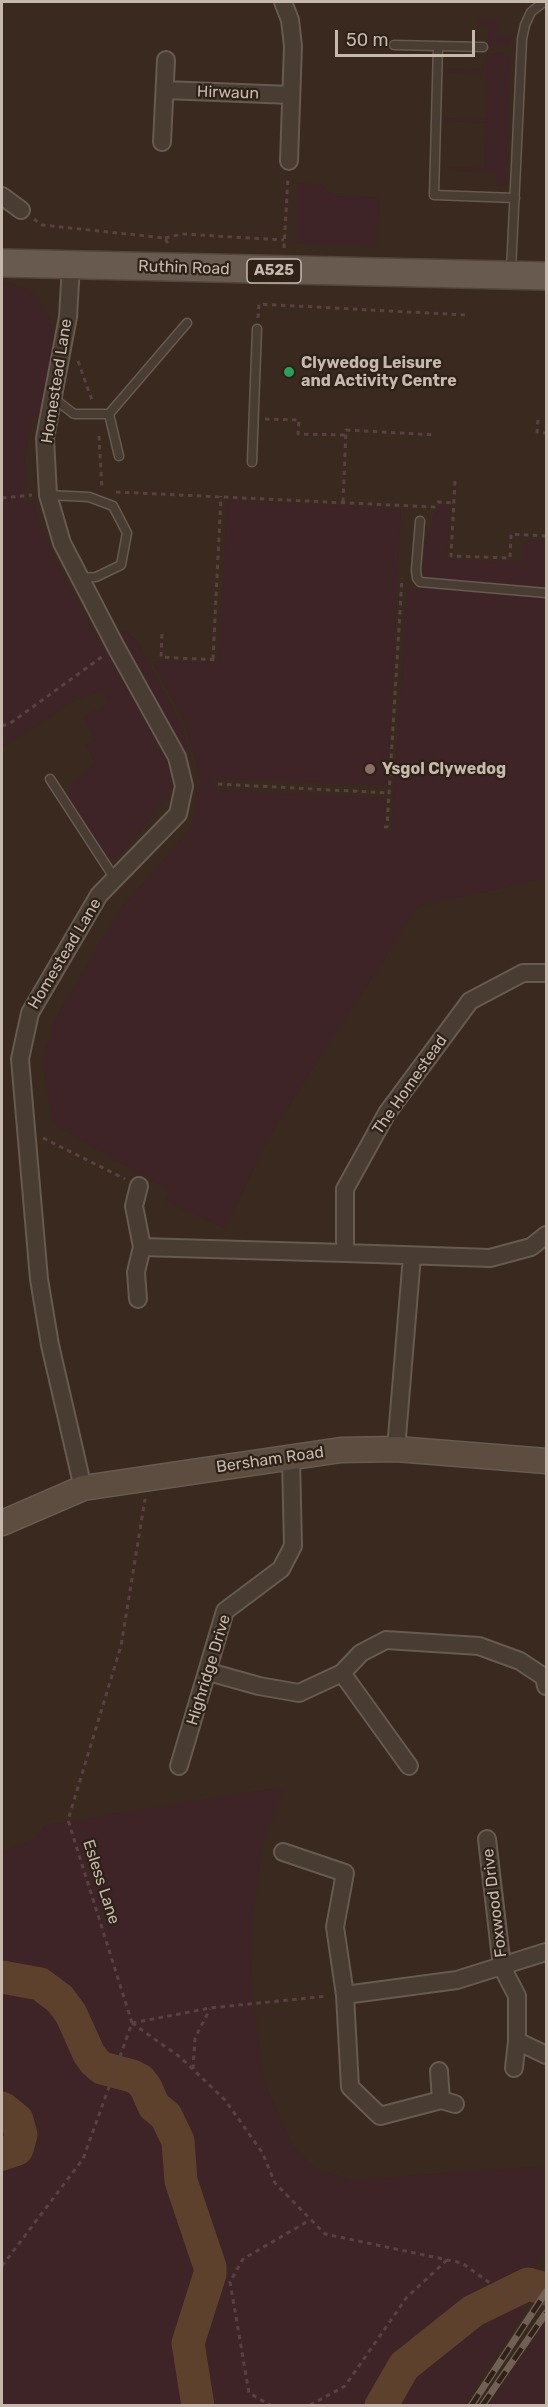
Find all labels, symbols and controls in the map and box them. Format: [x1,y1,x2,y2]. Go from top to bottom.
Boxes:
scale bar [338,18,478,56]
text: 50 m [346,29,389,51]
street label: Hirwaun [197,82,259,104]
street label: Ruthin Road [138,257,230,279]
road number: A525 [247,259,301,283]
street label: Homestead Lane [38,317,76,445]
place label: Clywedog Leisure and Activity Centre [301,353,457,391]
marker: Clywedog Leisure and Activity Centre [282,365,296,379]
place label: Ysgol Clywedog [382,759,506,779]
marker: Ysgol Clywedog [363,762,377,776]
street label: Homestead Lane [24,895,106,1013]
street label: The Homestead [369,1032,451,1138]
street label: Bersham Road [215,1443,325,1477]
street label: Highridge Drive [183,1612,235,1728]
street label: Esless Lane [78,1837,124,1927]
street label: Foxwood Drive [479,1847,511,1959]

